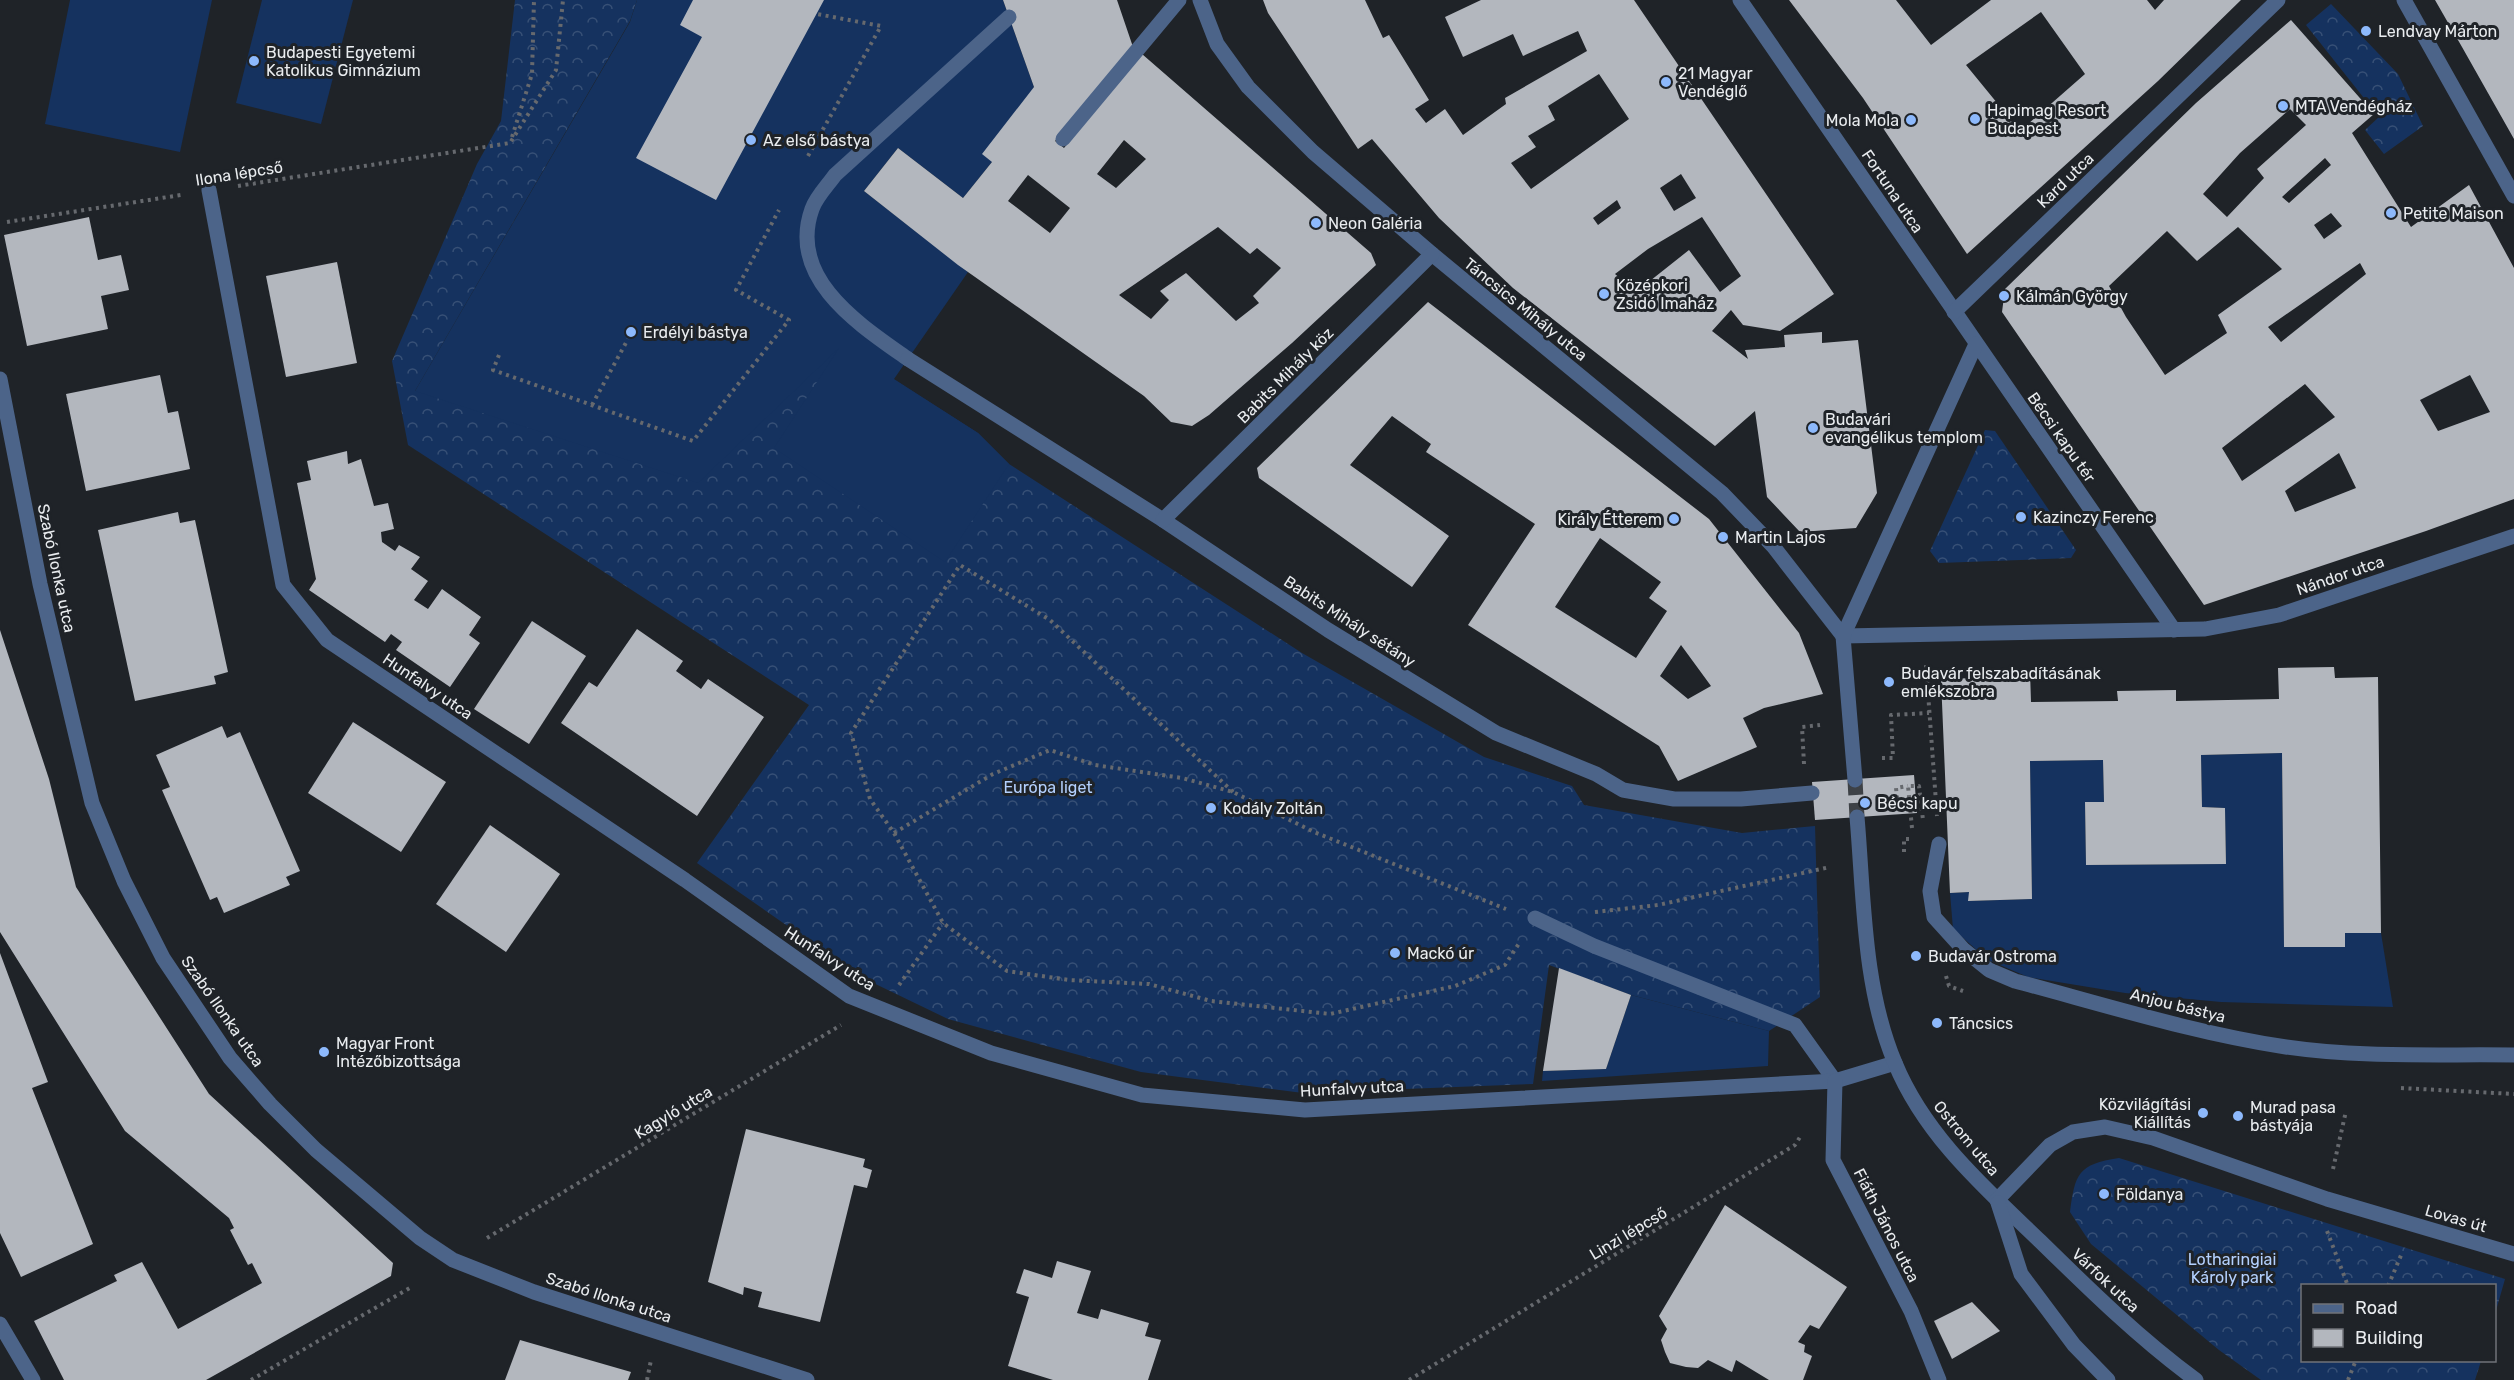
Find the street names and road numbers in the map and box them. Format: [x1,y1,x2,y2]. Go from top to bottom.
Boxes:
street label: Fortuna utca [1858,146,1927,237]
street label: Kard utca [2033,149,2098,212]
street label: Ilona lépcső [194,157,284,190]
street label: Táncsics Mihály utca [1460,254,1591,365]
street label: Babits Mihály köz [1233,323,1337,427]
street label: Bécsi kapu tér [2024,389,2100,486]
street label: Szabó Ilonka utca [34,502,79,634]
street label: Nándor utca [2294,552,2387,599]
street label: Babits Mihály sétány [1280,572,1419,671]
street label: Hunfalvy utca [379,649,476,723]
street label: Hunfalvy utca [781,922,879,995]
street label: Szabó Ilonka utca [177,952,268,1070]
street label: Anjou bástya [2128,984,2227,1026]
street label: Hunfalvy utca [1300,1076,1405,1101]
street label: Kagyló utca [631,1082,716,1143]
street label: Ostrom utca [1930,1097,2003,1180]
street label: Fiáth János utca [1850,1165,1923,1285]
street label: Lovas út [2423,1201,2489,1236]
street label: Linzi lépcső [1586,1203,1670,1264]
street label: Várfok utca [2068,1244,2143,1316]
street label: Szabó Ilonka utca [544,1268,674,1327]

